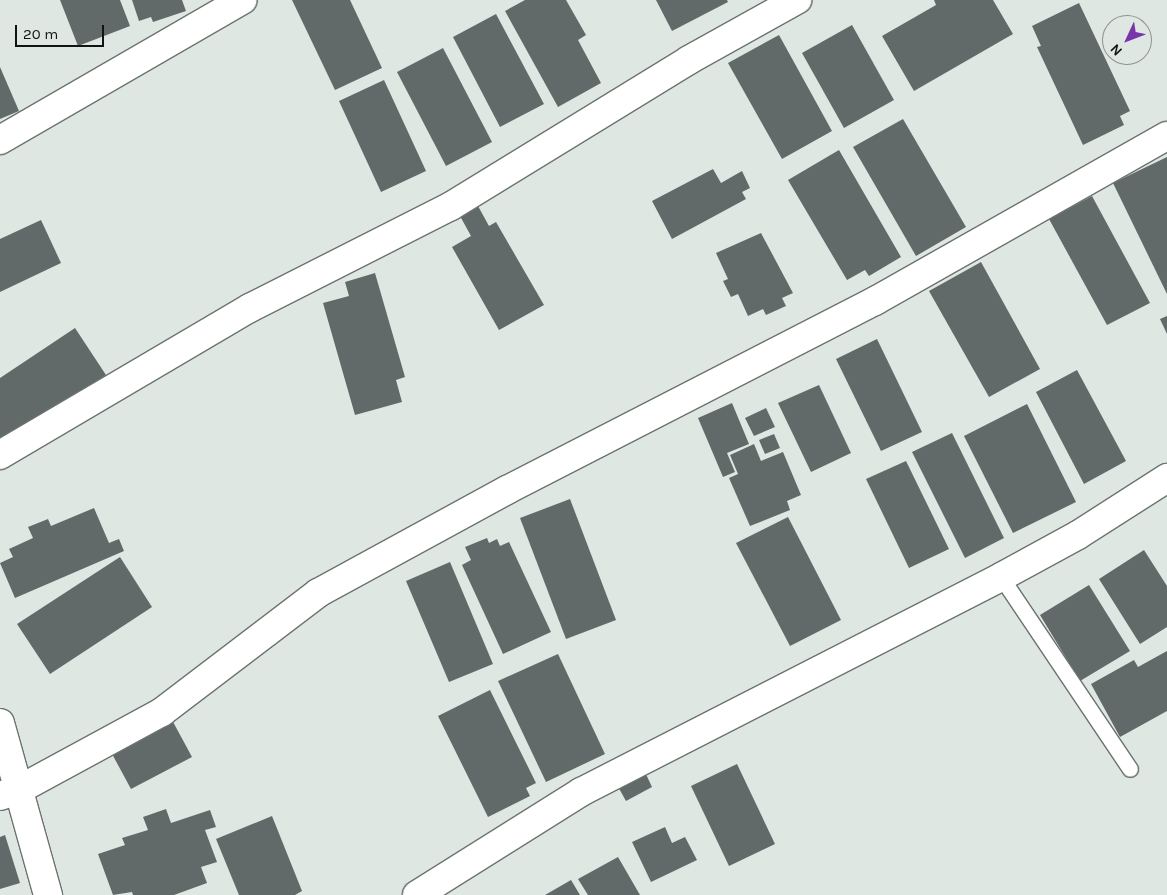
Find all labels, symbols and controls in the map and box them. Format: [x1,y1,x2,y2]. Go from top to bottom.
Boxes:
scale bar [18,15,106,47]
north arrow [1102,15,1152,65]
text: 20 m [23,25,58,43]
text: N [1107,40,1126,59]

